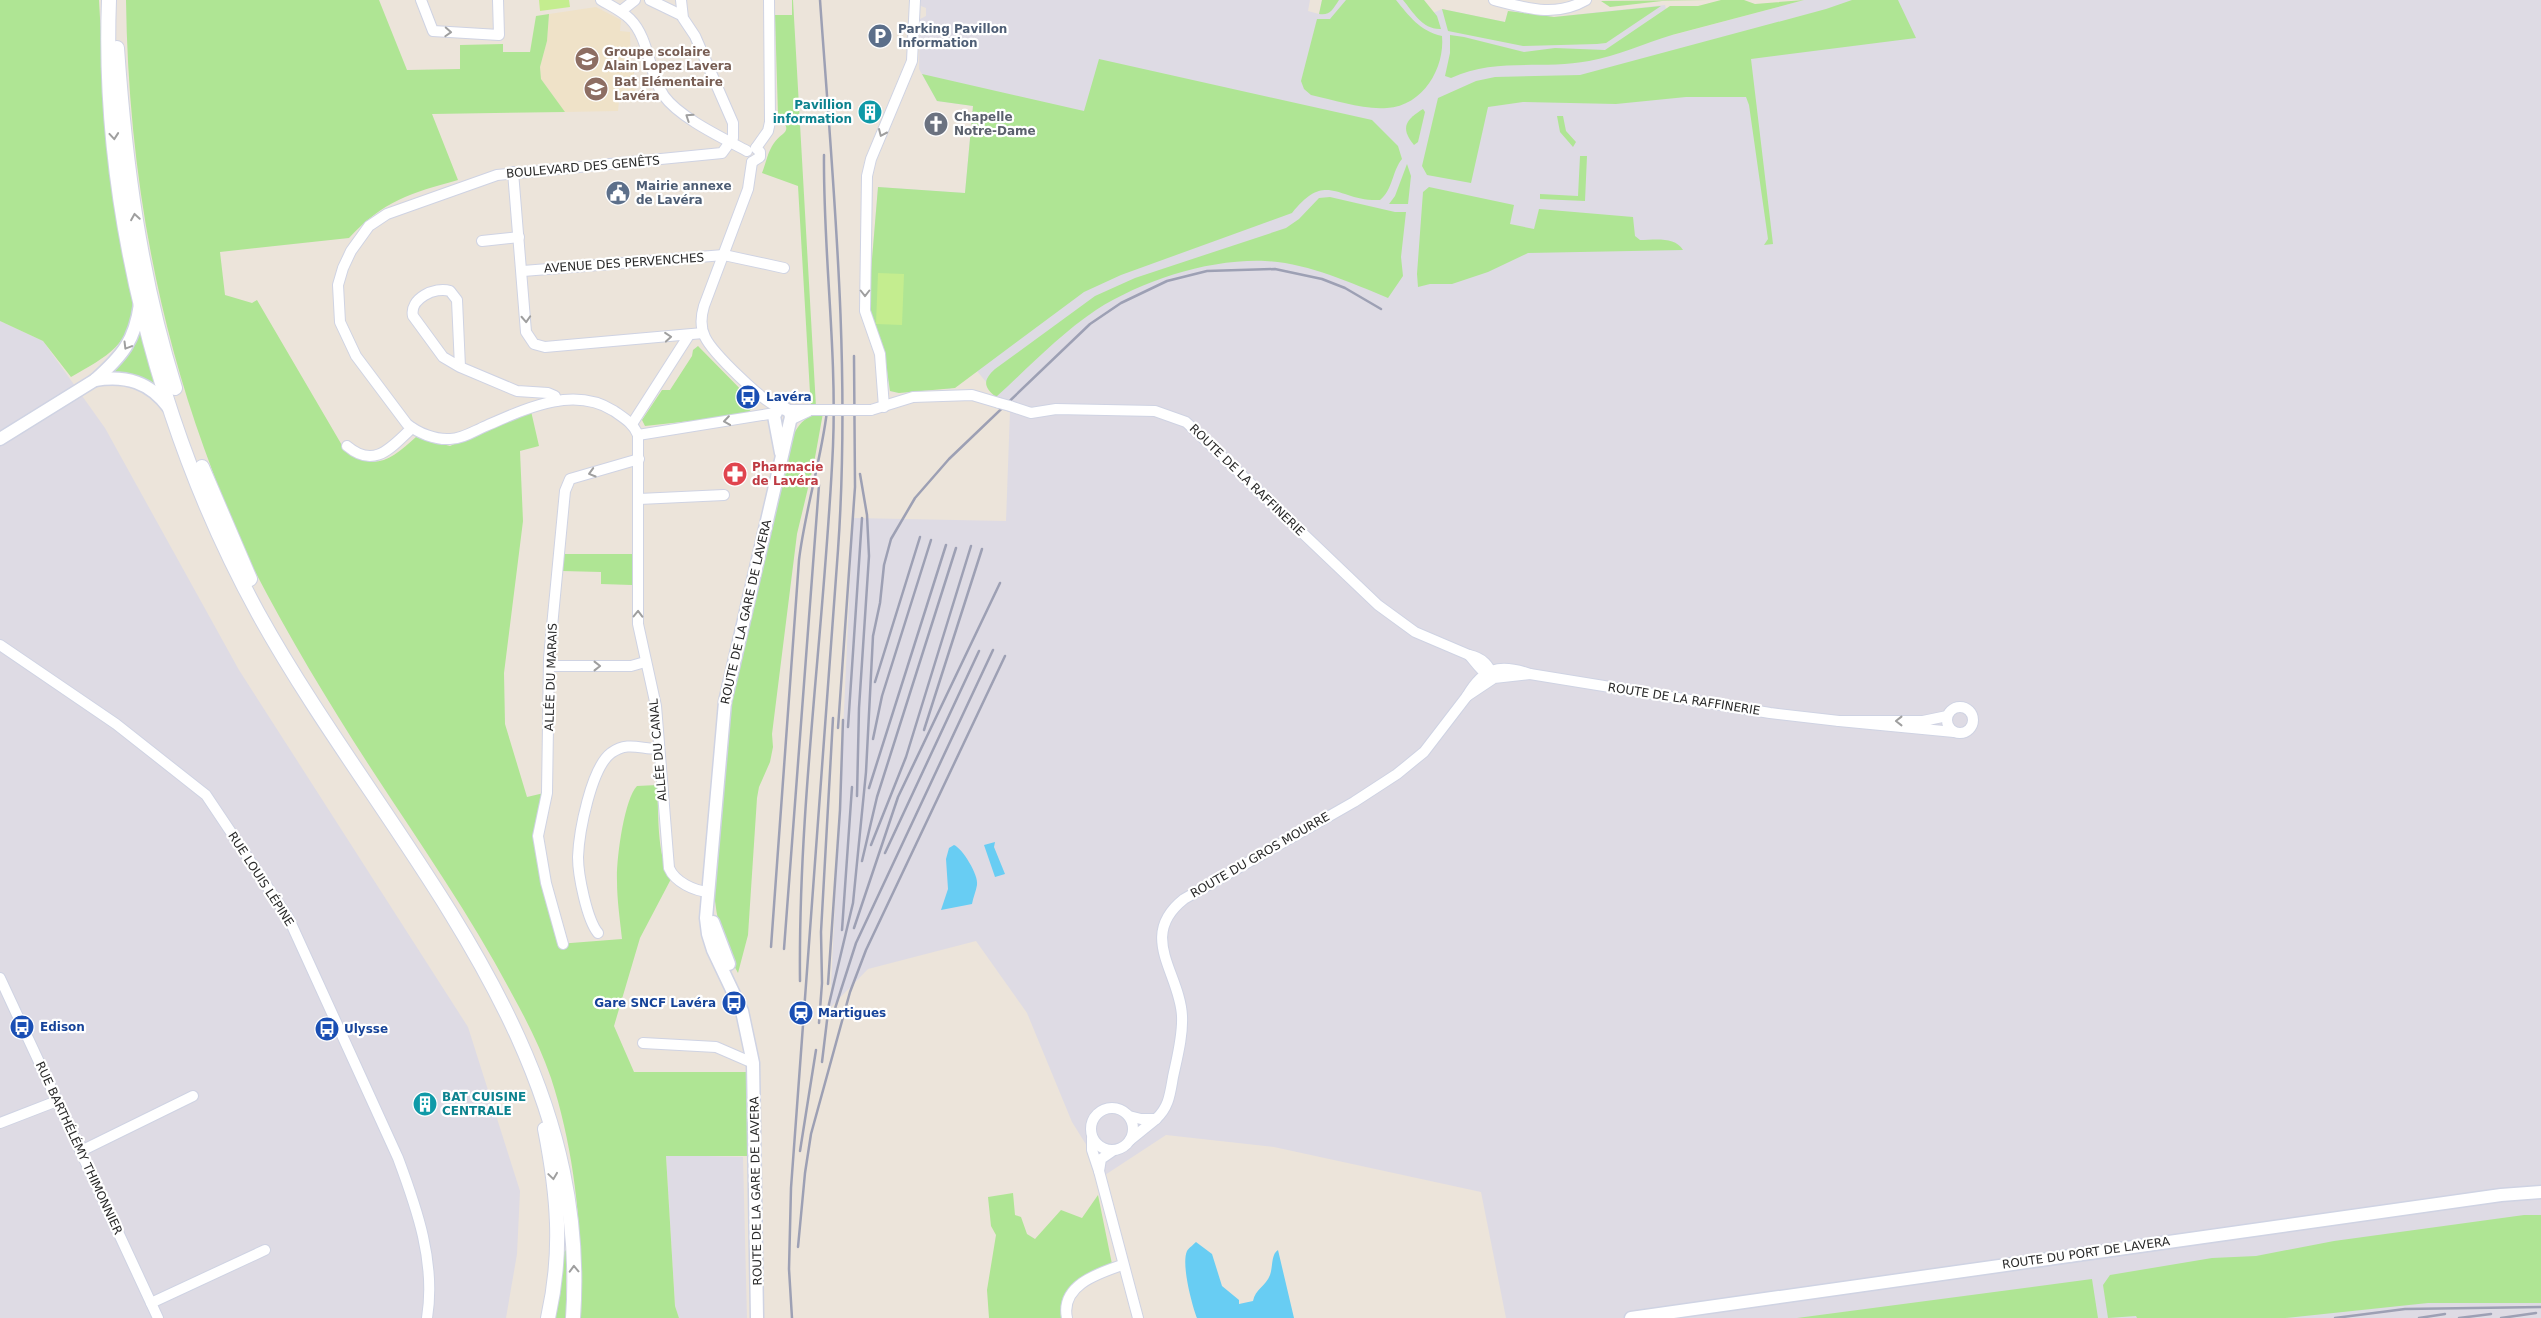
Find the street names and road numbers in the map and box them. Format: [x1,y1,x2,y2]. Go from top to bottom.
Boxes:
street label: BOULEVARD DES GENÊTS [505,152,660,181]
street label: AVENUE DES PERVENCHES [543,250,705,276]
street label: ROUTE DE LA RAFFINERIE [1187,421,1307,539]
street label: ROUTE DE LA GARE DE LAVERA [718,518,774,706]
street label: ALLÉE DU MARAIS [541,623,560,731]
street label: ROUTE DE LA RAFFINERIE [1607,680,1761,718]
street label: ALLÉE DU CANAL [646,698,669,802]
street label: ROUTE DU GROS MOURRE [1188,809,1332,901]
street label: RUE LOUIS LÉPINE [225,829,298,929]
street label: RUE BARTHÉLÉMY THIMONNIER [33,1059,126,1237]
street label: ROUTE DE LA GARE DE LAVERA [747,1096,765,1286]
street label: ROUTE DU PORT DE LAVERA [2001,1234,2172,1272]

